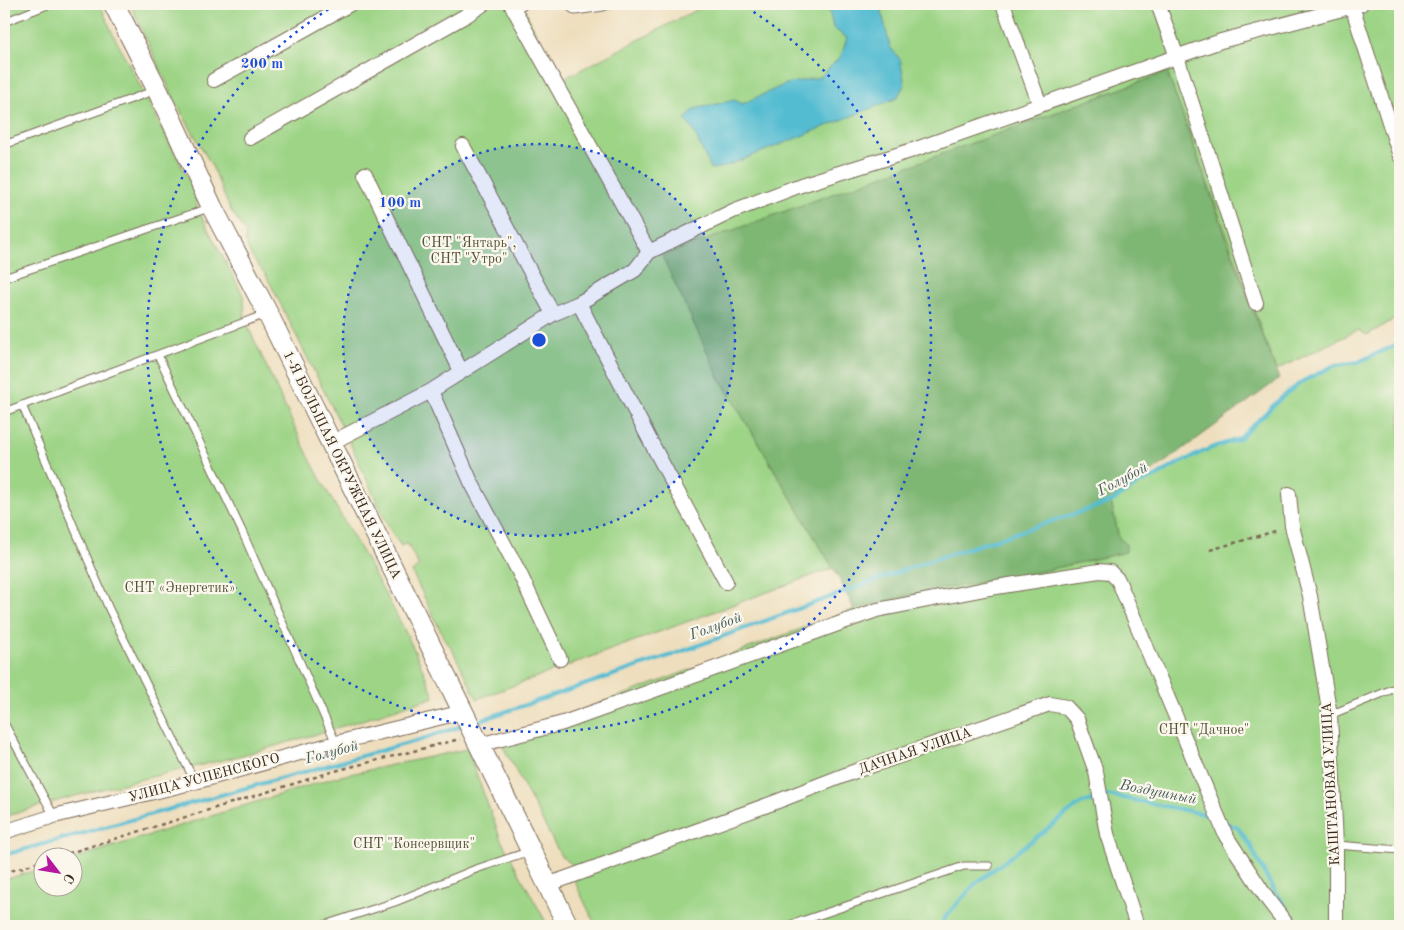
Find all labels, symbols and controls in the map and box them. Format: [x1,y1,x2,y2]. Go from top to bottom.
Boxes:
text: 200 m [241,57,283,72]
text: 100 m [379,196,421,211]
park label: СНТ "Янтарь", СНТ "Утро" [422,236,516,266]
centre of rings [530,331,548,349]
street label: 1-Я БОЛЬШАЯ ОКРУЖНАЯ УЛИЦА [281,349,404,581]
water label: Голубой [1094,459,1151,500]
park label: СНТ «Энергетик» [124,581,236,595]
water label: Голубой [686,610,745,644]
street label: КАШТАНОВАЯ УЛИЦА [1320,702,1342,866]
park label: СНТ "Дачное" [1159,723,1249,737]
street label: ДАЧНАЯ УЛИЦА [857,725,974,777]
water label: Голубой [302,738,361,768]
street label: УЛИЦА УСПЕНСКОГО [127,751,281,805]
water label: Воздушный [1117,778,1198,808]
park label: СНТ "Консервщик" [353,837,475,851]
north arrow [32,848,82,898]
text: С [60,871,77,886]

